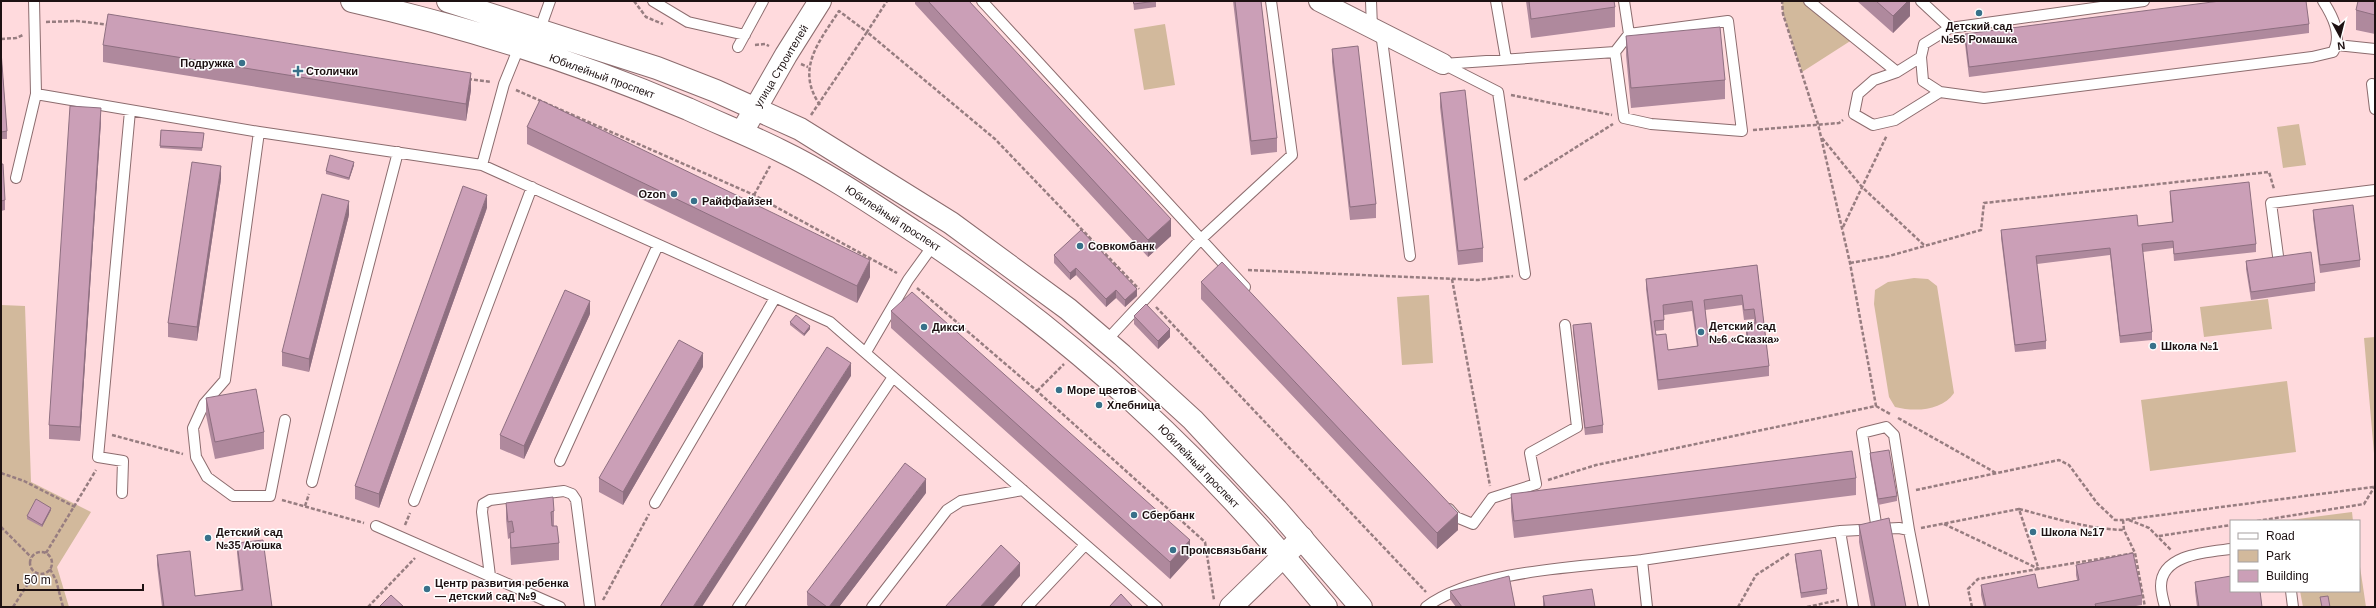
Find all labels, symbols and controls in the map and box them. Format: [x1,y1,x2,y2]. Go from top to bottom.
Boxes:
marker: Детский сад №56 Ромашка [1974,8,1984,18]
north arrow [2320,16,2360,56]
place label: Детский сад №56 Ромашка [1941,20,2018,45]
street label: улица Строителей [752,23,810,109]
text: N [2336,39,2346,52]
street label: Юбилейный проспект [548,51,656,101]
place label: Подружка [180,57,235,69]
marker: Подружка [237,58,247,68]
place label: Столички [306,65,358,77]
marker: Столички [293,66,303,76]
street label: Юбилейный проспект [843,183,943,253]
place label: Ozon [639,188,666,200]
marker: Ozon [669,189,679,199]
place label: Райффайзен [702,195,772,207]
marker: Райффайзен [689,196,699,206]
place label: Совкомбанк [1088,240,1155,252]
marker: Совкомбанк [1075,241,1085,251]
place label: Детский сад №6 «Сказка» [1709,320,1779,345]
place label: Дикси [932,321,965,333]
marker: Дикси [919,322,929,332]
marker: Детский сад №6 «Сказка» [1696,327,1706,337]
place label: Школа №1 [2161,340,2218,352]
marker: Школа №1 [2148,341,2158,351]
place label: Море цветов [1067,384,1137,396]
marker: Море цветов [1054,385,1064,395]
place label: Хлебница [1107,399,1161,411]
marker: Хлебница [1094,400,1104,410]
street label: Юбилейный проспект [1156,422,1242,510]
place label: Сбербанк [1142,509,1195,521]
marker: Сбербанк [1129,510,1139,520]
legend [2230,520,2360,592]
place label: Детский сад №35 Аюшка [216,526,283,551]
place label: Школа №17 [2041,526,2105,538]
marker: Школа №17 [2028,527,2038,537]
text: Road [2266,529,2295,543]
marker: Детский сад №35 Аюшка [203,533,213,543]
place label: Промсвязьбанк [1181,544,1267,556]
marker: Промсвязьбанк [1168,545,1178,555]
text: Park [2266,549,2292,563]
scale bar [18,566,143,592]
text: Building [2266,569,2309,583]
text: 50 m [24,573,51,587]
place label: Центр развития ребенка — детский сад №9 [435,577,569,602]
marker: Центр развития ребенка — детский сад №9 [422,584,432,594]

